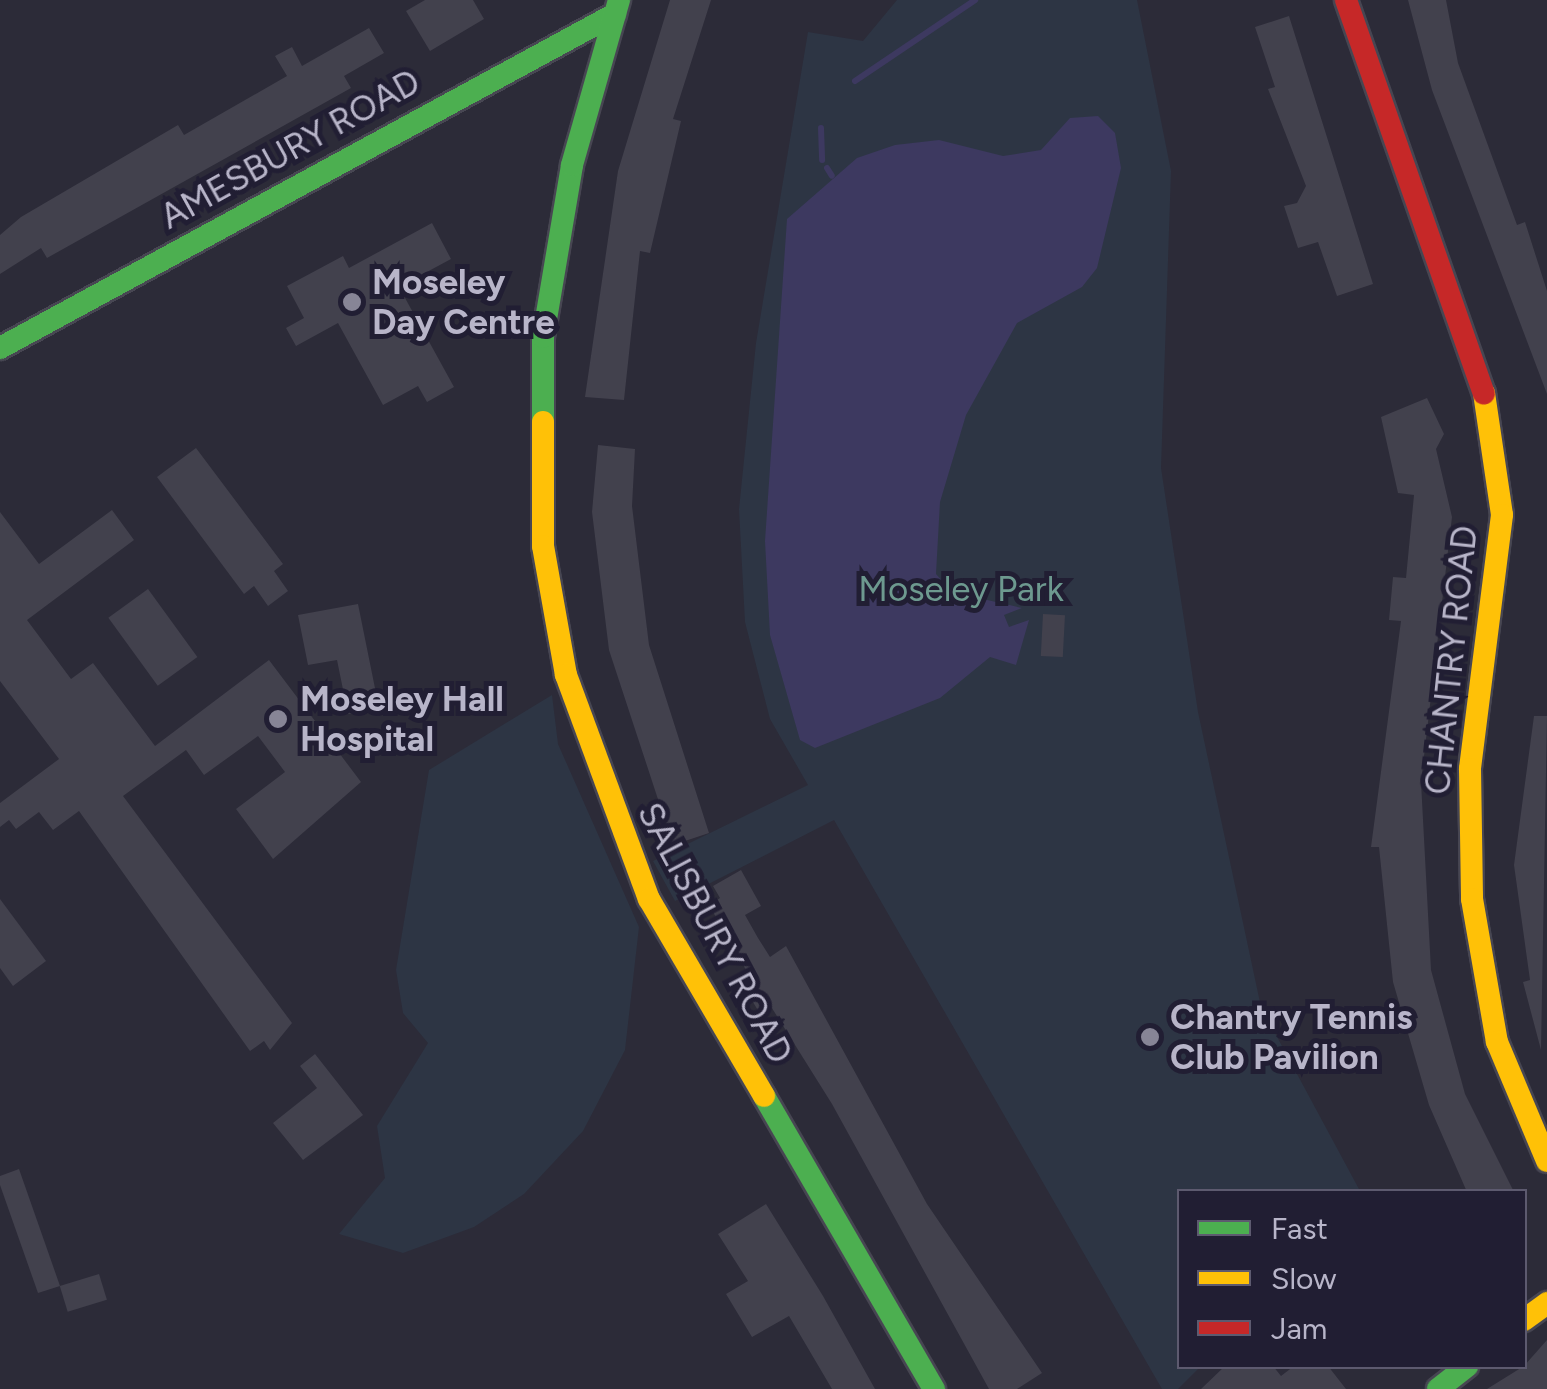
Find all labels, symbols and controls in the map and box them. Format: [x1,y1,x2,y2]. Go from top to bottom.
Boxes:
street label: AMESBURY ROAD [153,60,427,238]
place label: Moseley Day Centre [372,261,555,343]
marker: Moseley Day Centre [341,291,363,313]
street label: CHANTRY ROAD [1416,523,1486,797]
park label: Moseley Park [858,568,1064,610]
place label: Moseley Hall Hospital [300,678,504,760]
marker: Moseley Hall Hospital [265,706,291,732]
street label: SALISBURY ROAD [629,796,801,1070]
place label: Chantry Tennis Club Pavilion [1170,996,1412,1078]
marker: Chantry Tennis Club Pavilion [1139,1026,1161,1048]
legend [1177,1189,1527,1369]
text: Fast [1271,1210,1328,1247]
text: Slow [1271,1260,1337,1297]
text: Jam [1271,1310,1327,1347]

